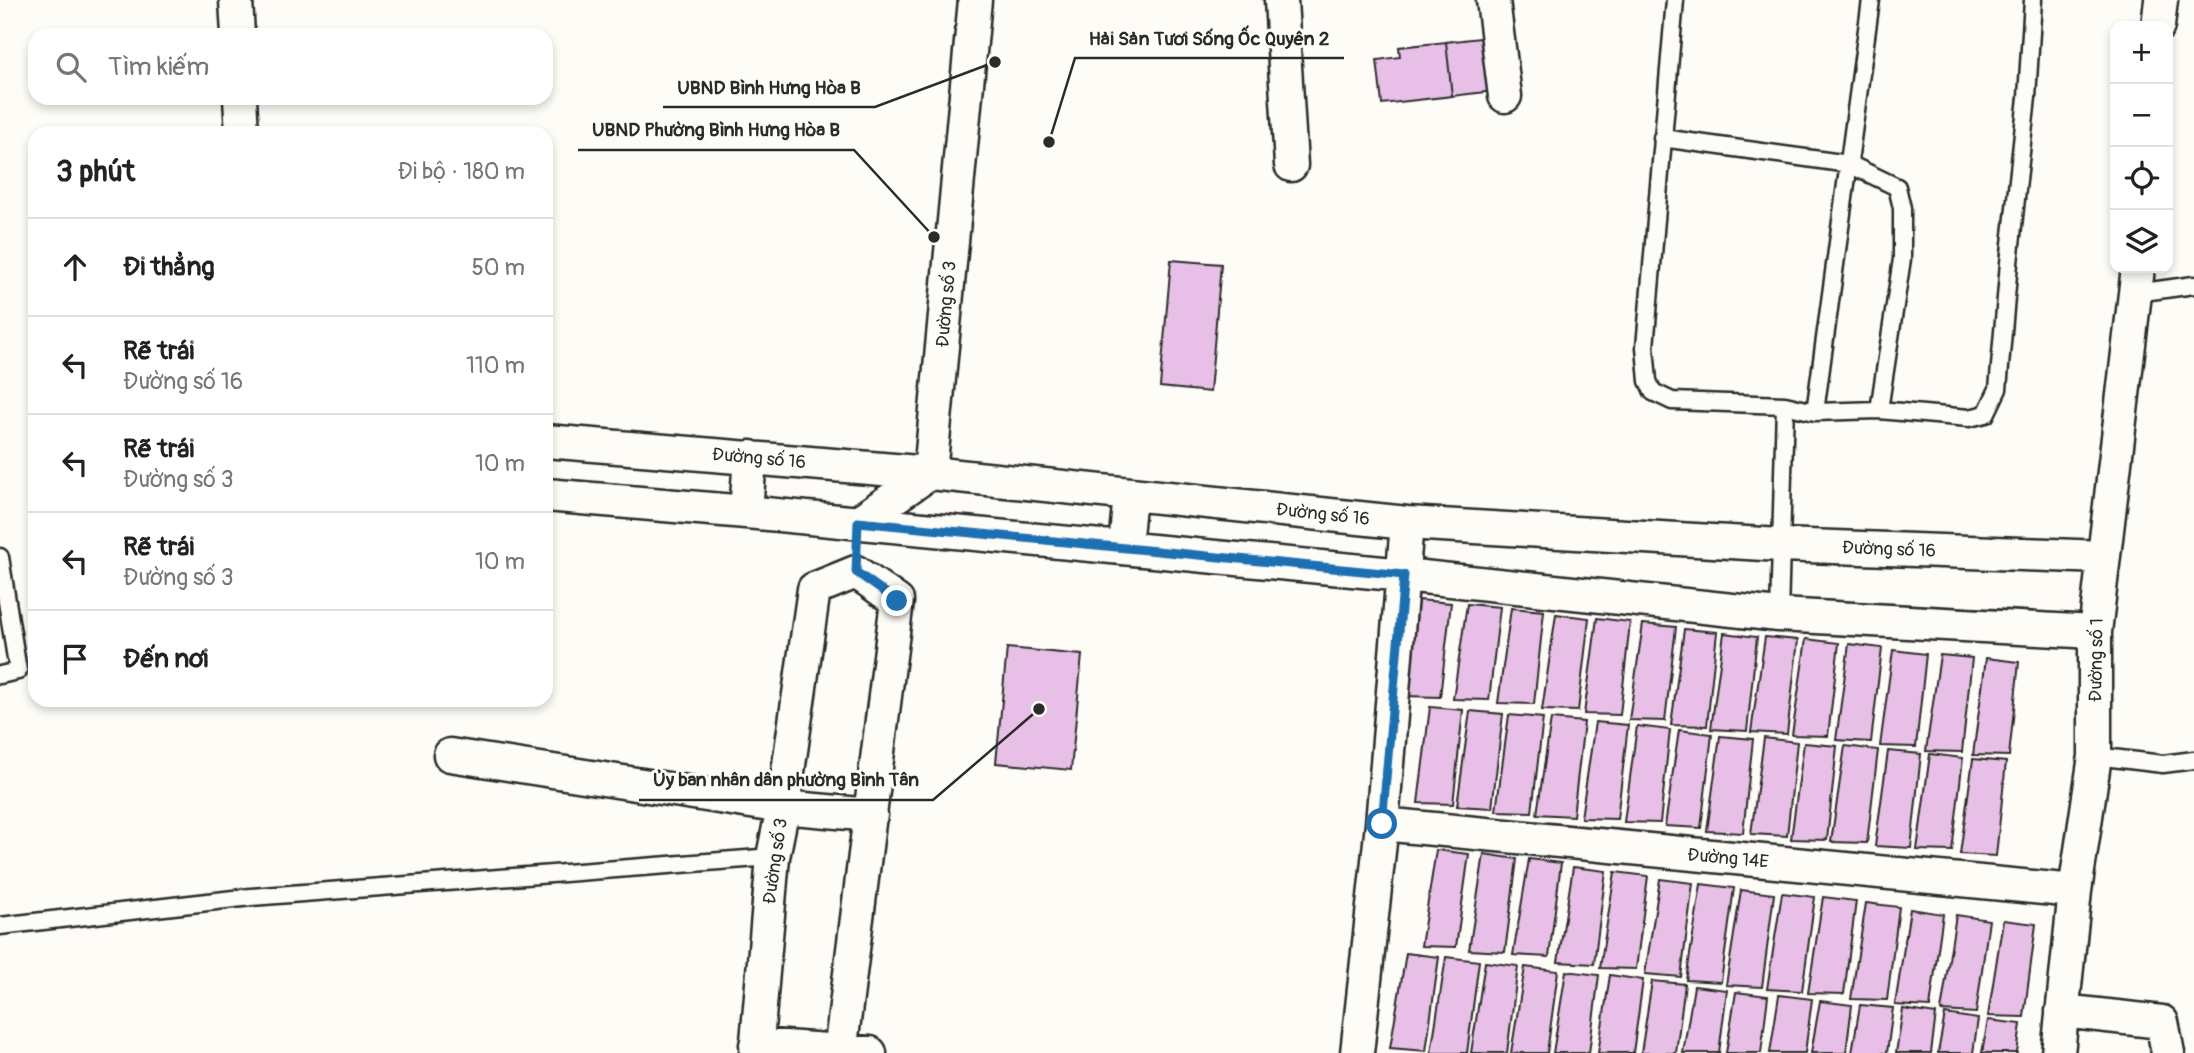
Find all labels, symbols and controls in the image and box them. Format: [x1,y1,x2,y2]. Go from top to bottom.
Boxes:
callout: Hải Sản Tươi Sống Ốc Quyên 2 [1075,18,1344,58]
map controls [2110,21,2173,273]
button: + [2110,21,2173,84]
text: Hải Sản Tươi Sống Ốc Quyên 2 [1089,25,1330,51]
search box [28,28,553,105]
icon: search [52,48,90,86]
text: Tìm kiếm [108,51,209,83]
callout: UBND Bình Hưng Hòa B [663,67,875,107]
text: UBND Bình Hưng Hòa B [677,76,861,100]
button: − [2110,84,2173,147]
callout: UBND Phường Bình Hưng Hòa B [578,110,854,150]
text: UBND Phường Bình Hưng Hòa B [592,118,840,142]
button: locate [2110,147,2173,210]
text: 3 phút [56,153,135,190]
text: Đi bộ · 180 m [397,157,525,186]
button: layers [2110,210,2173,273]
icon: ahead [56,248,94,286]
text: Đi thẳng [123,251,215,283]
text: 50 m [471,253,525,282]
street label: Đường số 3 [931,260,962,348]
text: Rẽ trái [123,335,194,367]
icon: left [56,346,94,384]
text: 110 m [466,351,525,380]
text: Đường số 16 [123,367,243,396]
text: Rẽ trái [123,433,194,465]
street label: Đường số 16 [711,443,807,474]
icon: left [56,444,94,482]
text: 10 m [475,449,525,478]
text: Đường số 3 [123,465,234,494]
street label: Đường số 16 [1275,498,1371,531]
text: Rẽ trái [123,531,194,563]
street label: Đường số 16 [1842,536,1936,563]
icon: left [56,542,94,580]
text: 10 m [475,547,525,576]
text: Đường số 3 [123,563,234,592]
route end [881,585,912,616]
street label: Đường số 1 [2084,618,2109,702]
icon: arrive [56,640,94,678]
text: Đến nơi [123,643,208,675]
callout: Ủy ban nhân dân phường Bình Tân [639,760,933,800]
text: Ủy ban nhân dân phường Bình Tân [653,768,919,792]
route start [1366,808,1397,839]
street label: Đường số 3 [758,817,793,906]
street label: Đường 14E [1686,843,1770,874]

